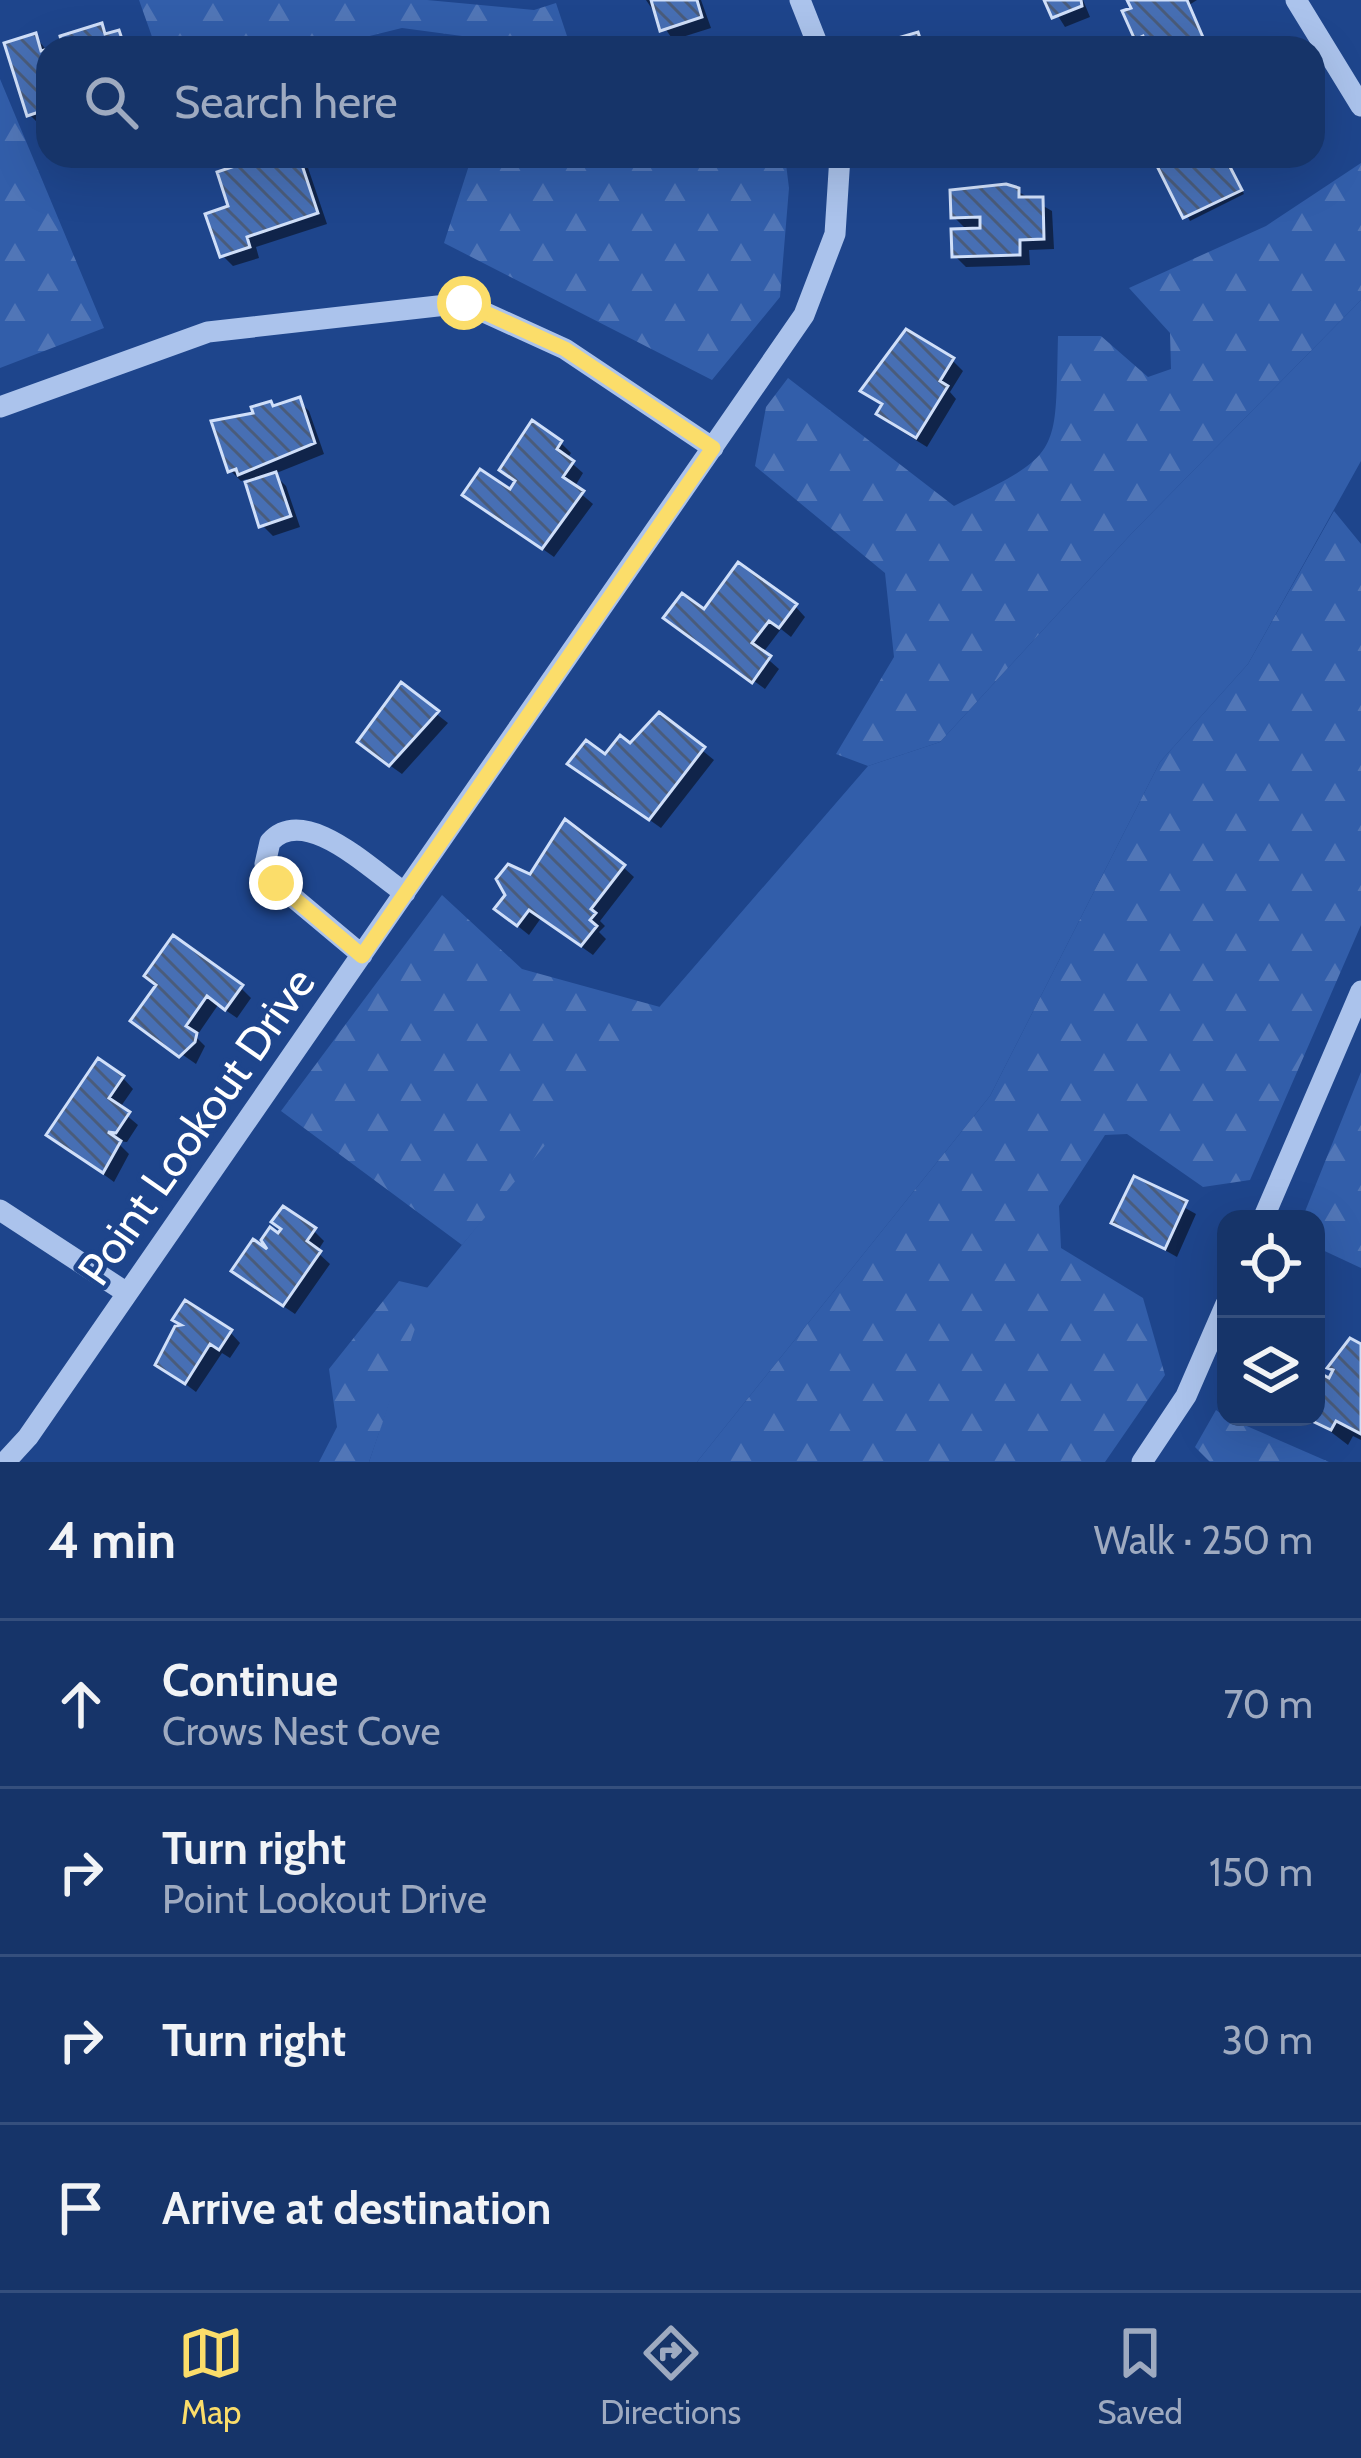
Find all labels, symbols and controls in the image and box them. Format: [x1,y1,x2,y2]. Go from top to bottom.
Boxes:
search box [36,36,1325,168]
icon: search [78,69,144,135]
text: Search here [174,75,398,129]
route start [437,276,491,330]
route end [249,856,303,910]
street label: Point Lookout Drive [66,957,326,1295]
map controls [1217,1210,1325,1426]
button: locate [1217,1210,1325,1318]
button: layers [1217,1318,1325,1426]
text: 4 min [48,1509,176,1571]
text: Walk · 250 m [1094,1516,1313,1564]
text: Continue [162,1653,338,1707]
icon: ahead [48,1671,114,1737]
text: 70 m [1224,1680,1313,1728]
text: Crows Nest Cove [162,1707,440,1755]
text: Turn right [162,1821,346,1875]
icon: right [48,1839,114,1905]
text: 150 m [1209,1848,1313,1896]
text: Point Lookout Drive [162,1875,487,1923]
icon: right [48,2007,114,2073]
text: Turn right [162,2013,346,2067]
text: 30 m [1222,2016,1313,2064]
icon: arrive [48,2175,114,2241]
text: Arrive at destination [162,2181,551,2235]
tab: Map [178,2320,244,2432]
tab: Directions [600,2320,741,2432]
tab: Saved [1097,2320,1183,2432]

